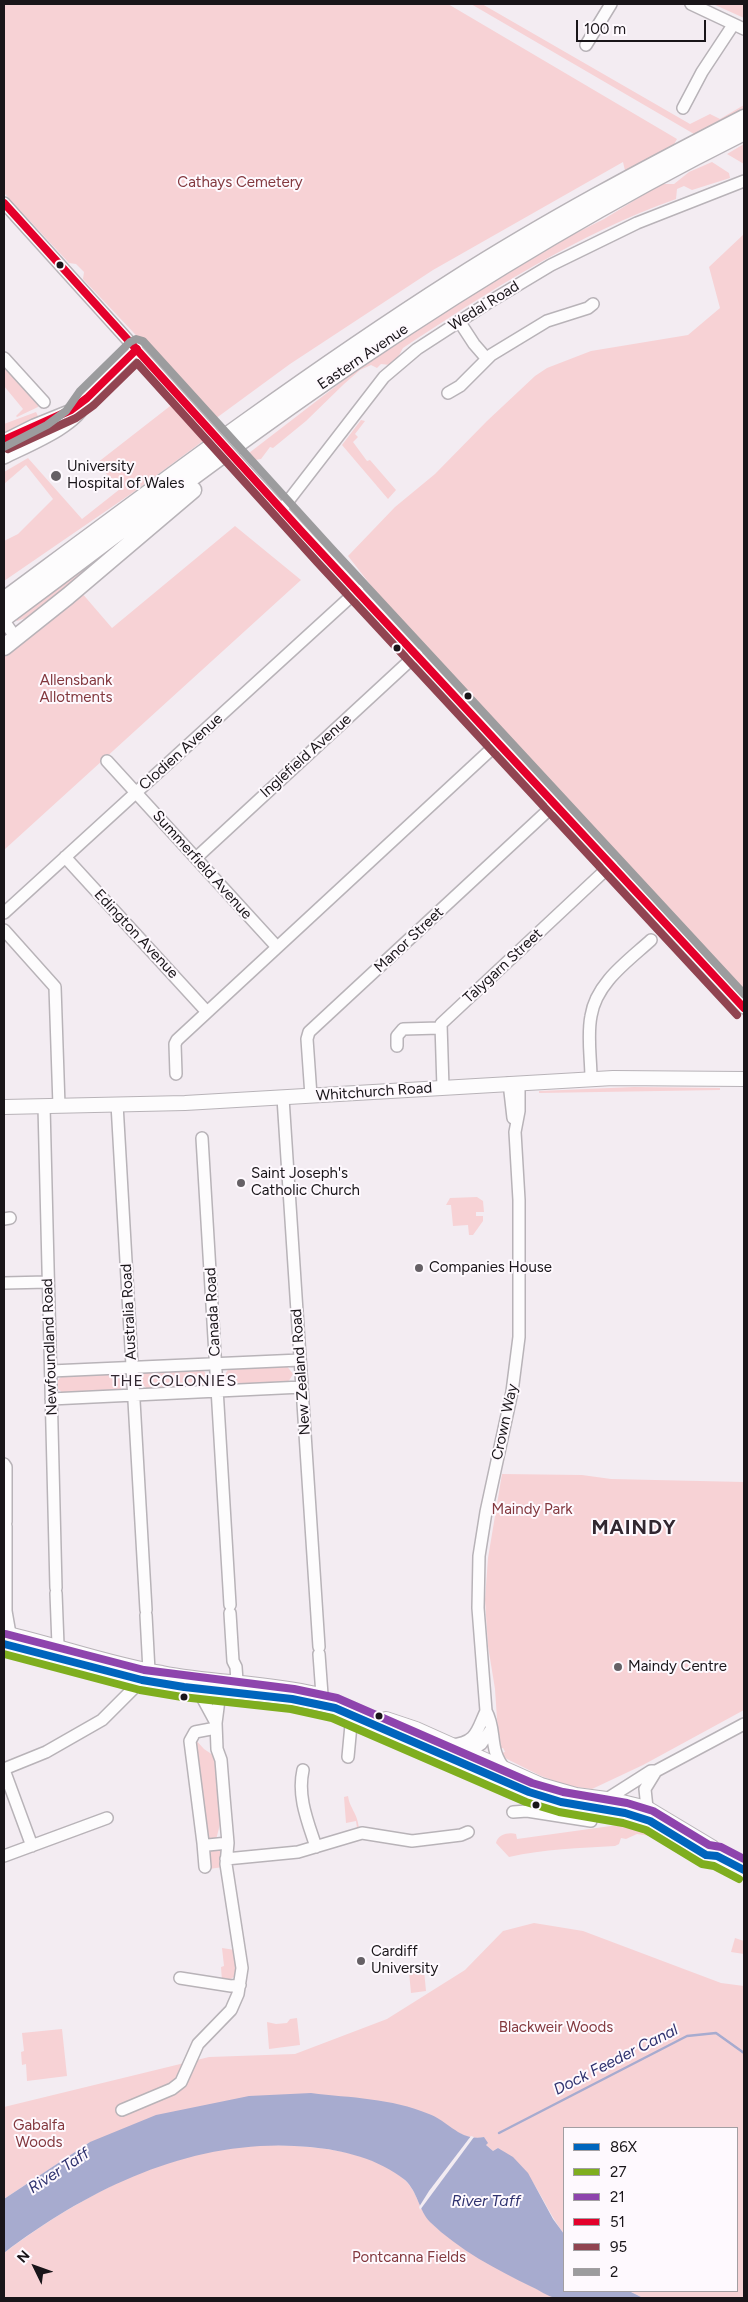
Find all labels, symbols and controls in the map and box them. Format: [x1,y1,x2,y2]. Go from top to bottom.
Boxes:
scale bar [578,10,708,42]
text: 100 m [584,20,626,38]
park label: Cathays Cemetery [177,174,303,192]
unlabelled marker [55,260,65,270]
street label: Wedal Road [445,277,523,335]
street label: Eastern Avenue [314,320,412,394]
place label: University Hospital of Wales [67,458,184,493]
marker: University Hospital of Wales [49,469,63,483]
unlabelled marker [392,643,402,653]
park label: Allensbank Allotments [39,672,113,707]
unlabelled marker [463,691,473,701]
street label: Clodien Avenue [136,710,226,794]
street label: Inglefield Avenue [257,710,355,802]
street label: Summerfield Avenue [148,807,256,923]
street label: Edington Avenue [90,886,182,982]
street label: Manor Street [371,903,447,977]
street label: Talygarn Street [460,925,546,1007]
street label: Whitchurch Road [315,1079,433,1105]
place label: Saint Joseph's Catholic Church [251,1165,360,1200]
marker: Saint Joseph's Catholic Church [235,1177,247,1189]
place label: Companies House [429,1259,552,1277]
marker: Companies House [413,1262,425,1274]
street label: Australia Road [117,1263,141,1361]
street label: Canada Road [202,1267,224,1357]
street label: Newfoundland Road [39,1278,61,1416]
street label: New Zealand Road [288,1308,314,1436]
district label: THE COLONIES [109,1371,239,1391]
street label: Crown Way [488,1382,522,1462]
park label: Maindy Park [491,1501,573,1519]
district label: MAINDY [591,1516,677,1540]
place label: Maindy Centre [628,1658,727,1676]
marker: Maindy Centre [612,1661,624,1673]
unlabelled marker [179,1692,189,1702]
unlabelled marker [374,1711,384,1721]
unlabelled marker [531,1800,541,1810]
place label: Cardiff University [371,1943,438,1978]
marker: Cardiff University [355,1955,367,1967]
park label: Blackweir Woods [499,2019,613,2037]
water label: Dock Feeder Canal [551,2020,681,2100]
park label: Gabalfa Woods [13,2117,65,2152]
legend [563,2127,738,2292]
text: 86X [610,2138,637,2156]
water label: River Taff [25,2144,93,2198]
text: 27 [610,2163,626,2181]
text: 21 [610,2188,625,2206]
water label: River Taff [451,2191,521,2211]
text: 51 [610,2213,625,2231]
text: 95 [610,2238,627,2256]
north arrow [10,2242,60,2292]
text: N [14,2247,33,2266]
park label: Pontcanna Fields [352,2249,466,2267]
text: 2 [610,2263,618,2281]

